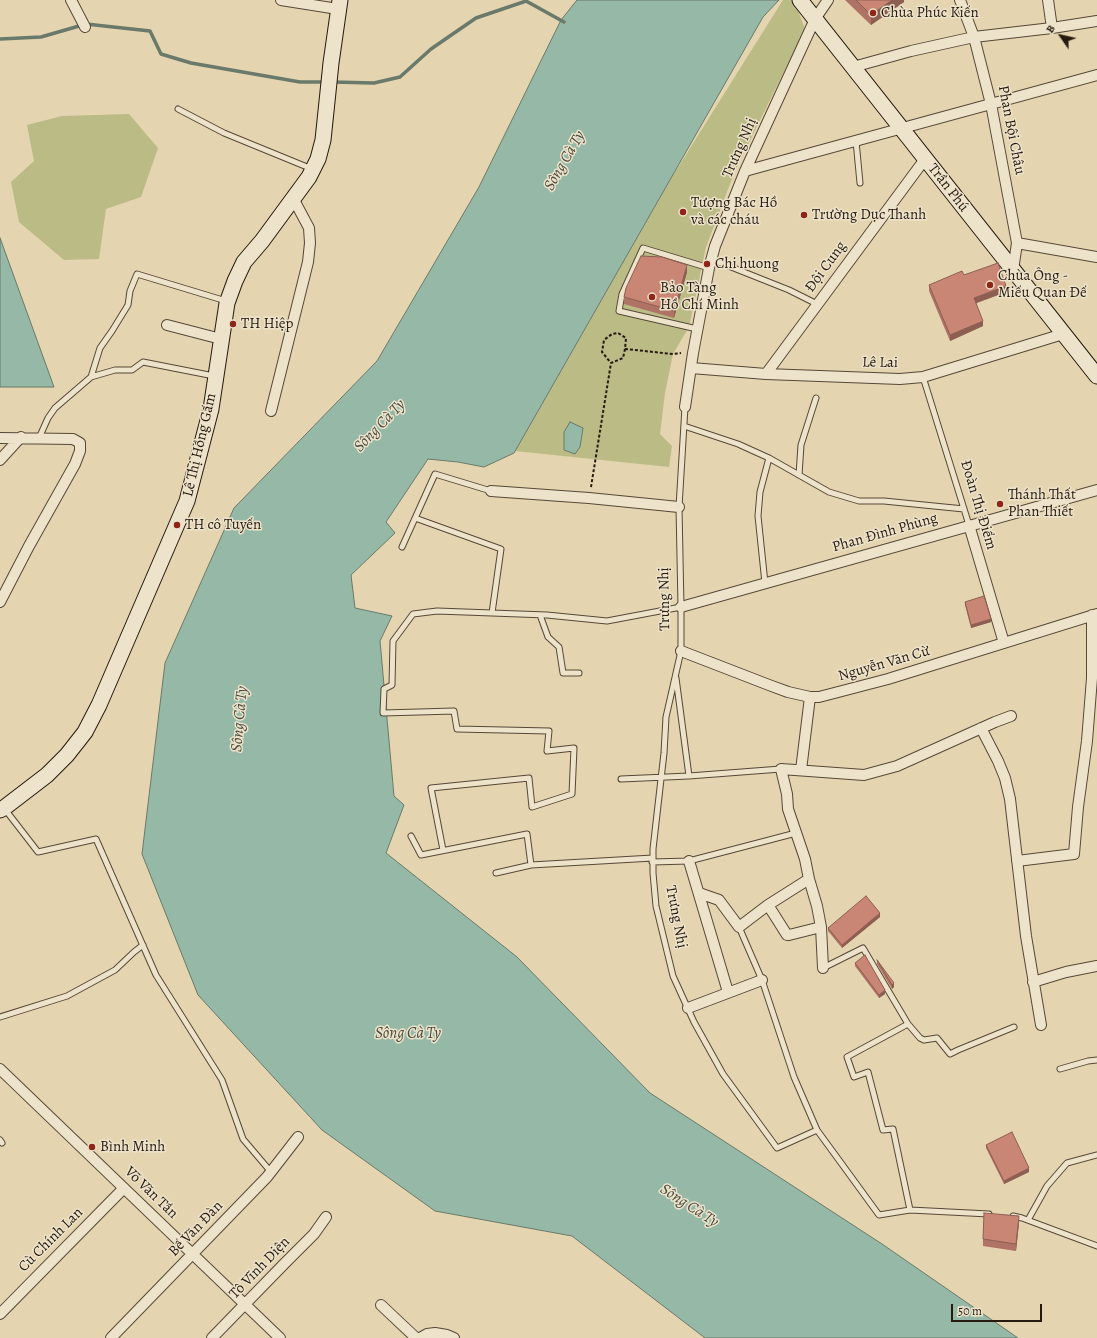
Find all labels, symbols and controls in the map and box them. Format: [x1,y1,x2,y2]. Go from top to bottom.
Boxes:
place label: Chùa Phúc Kiến [881,4,979,22]
marker: Chùa Phúc Kiến [868,8,878,18]
north arrow [1041,16,1081,56]
text: B [1042,22,1059,36]
street label: Phan Bội Châu [994,84,1028,176]
street label: Trưng Nhị [719,115,761,181]
water label: Sông Cà Ty [540,128,590,194]
street label: Trần Phú [924,160,972,216]
place label: Tượng Bác Hồ và các cháu [691,194,777,229]
place label: Trường Dục Thanh [812,206,926,224]
marker: Tượng Bác Hồ và các cháu [678,207,688,217]
marker: Trường Dục Thanh [799,210,809,220]
street label: Đội Cung [801,238,851,296]
place label: Chi huong [715,255,779,273]
marker: Chi huong [702,259,712,269]
place label: Chùa Ông - Miếu Quan Đế [998,267,1087,302]
place label: Bảo Tàng Hồ Chí Minh [660,279,739,314]
marker: Chùa Ông - Miếu Quan Đế [985,280,995,290]
marker: Bảo Tàng Hồ Chí Minh [647,292,657,302]
place label: TH Hiệp [241,315,293,333]
marker: TH Hiệp [228,319,238,329]
street label: Lê Lai [862,354,898,372]
street label: Lê Thị Hồng Gấm [179,391,221,499]
water label: Sông Cà Ty [350,396,410,456]
street label: Đoàn Thị Điểm [956,458,1000,552]
place label: Thánh Thất Phan Thiết [1008,486,1076,521]
marker: Thánh Thất Phan Thiết [995,499,1005,509]
street label: Phan Đình Phùng [830,509,940,557]
place label: TH cô Tuyến [185,516,261,534]
marker: TH cô Tuyến [172,520,182,530]
street label: Trưng Nhị [655,567,675,631]
street label: Nguyễn Văn Cừ [836,642,932,686]
water label: Sông Cà Ty [228,685,252,753]
street label: Trưng Nhị [661,884,691,950]
water label: Sông Cà Ty [375,1024,441,1044]
place label: Bình Minh [100,1138,165,1156]
marker: Bình Minh [87,1142,97,1152]
street label: Võ Văn Tần [121,1163,181,1223]
water label: Sông Cà Ty [656,1180,722,1232]
street label: Bế Văn Đàn [165,1197,227,1261]
street label: Cù Chính Lan [15,1204,87,1276]
street label: Tô Vĩnh Diện [226,1233,294,1303]
scale bar [953,1296,1044,1322]
text: 50 m [958,1303,982,1319]

